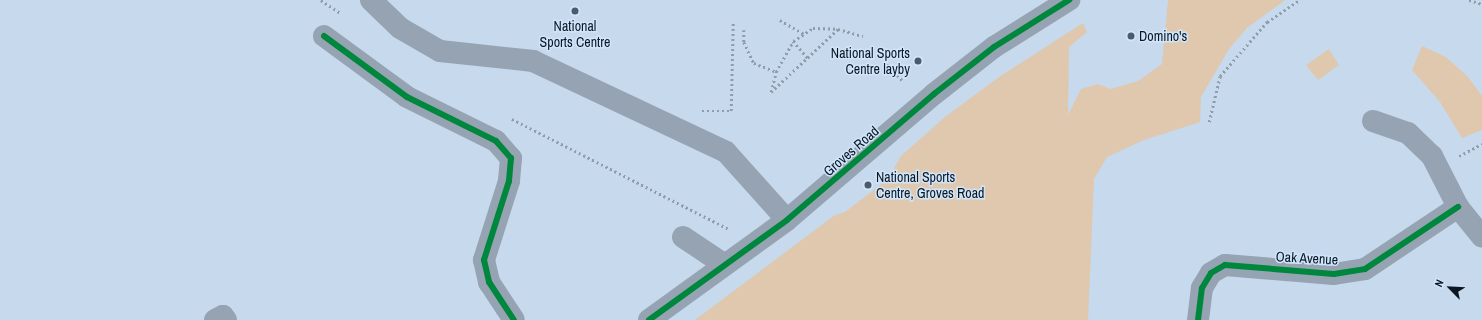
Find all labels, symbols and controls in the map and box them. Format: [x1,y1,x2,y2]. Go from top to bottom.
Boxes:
marker: National Sports Centre [570,6,580,16]
place label: National Sports Centre [540,18,610,50]
place label: Domino's [1139,28,1187,44]
marker: Domino's [1126,31,1136,41]
place label: National Sports Centre layby [831,45,910,78]
marker: National Sports Centre layby [913,56,923,66]
street label: Groves Road [820,122,882,180]
place label: National Sports Centre, Groves Road [876,169,984,202]
marker: National Sports Centre, Groves Road [863,180,873,190]
street label: Oak Avenue [1275,248,1339,268]
north arrow [1430,268,1470,308]
text: N [1431,277,1447,289]

